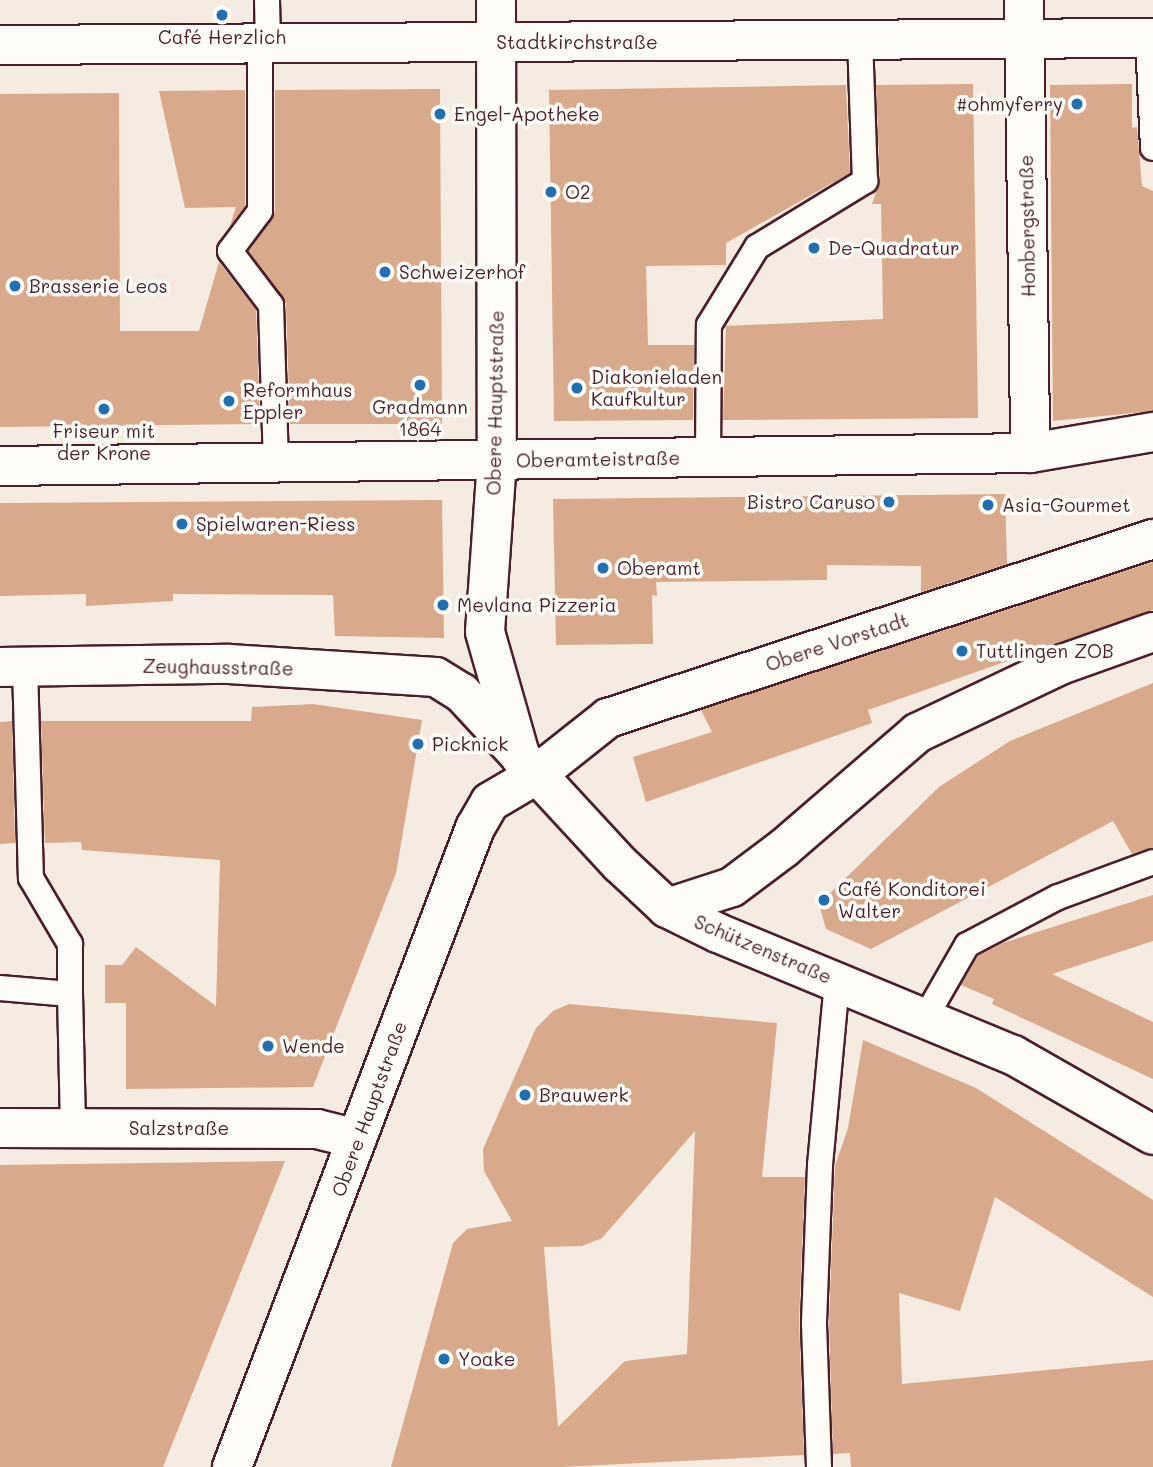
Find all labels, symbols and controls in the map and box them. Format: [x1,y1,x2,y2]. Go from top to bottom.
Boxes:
marker: Café Herzlich [214,7,230,23]
place label: Café Herzlich [158,26,286,48]
street label: Stadtkirchstraße [496,31,658,53]
place label: #ohmyferry [956,93,1063,115]
marker: #ohmyferry [1069,96,1085,112]
place label: Engel-Apotheke [454,103,600,125]
marker: Engel-Apotheke [432,106,448,122]
street label: Honbergstraße [1014,155,1040,297]
place label: O2 [565,181,591,203]
marker: O2 [543,184,559,200]
place label: De-Quadratur [828,237,960,259]
marker: De-Quadratur [806,240,822,256]
place label: Schweizerhof [399,261,525,283]
marker: Schweizerhof [377,264,393,280]
place label: Brasserie Leos [29,275,168,297]
marker: Brasserie Leos [7,278,23,294]
street label: Obere Hauptstraße [482,310,508,496]
place label: Diakonieladen Kaufkultur [591,366,722,410]
marker: Gradmann 1864 [412,377,428,393]
place label: Reformhaus Eppler [243,379,352,423]
marker: Diakonieladen Kaufkultur [569,380,585,396]
marker: Reformhaus Eppler [221,393,237,409]
place label: Gradmann 1864 [372,396,468,440]
marker: Friseur mit der Krone [96,401,112,417]
place label: Friseur mit der Krone [53,420,155,464]
street label: Oberamteistraße [516,446,680,472]
place label: Bistro Caruso [747,491,875,513]
marker: Bistro Caruso [881,494,897,510]
place label: Asia-Gourmet [1002,494,1131,516]
marker: Asia-Gourmet [980,497,996,513]
place label: Spielwaren-Riess [196,513,355,535]
marker: Spielwaren-Riess [174,516,190,532]
place label: Oberamt [617,557,701,579]
marker: Oberamt [595,560,611,576]
place label: Mevlana Pizzeria [457,594,617,616]
marker: Mevlana Pizzeria [435,597,451,613]
street label: Obere Vorstadt [763,608,911,676]
place label: Tuttlingen ZOB [976,640,1114,662]
marker: Tuttlingen ZOB [954,643,970,659]
street label: Zeughausstraße [142,654,294,680]
place label: Picknick [432,733,508,755]
marker: Picknick [410,736,426,752]
place label: Café Konditorei Walter [838,878,986,922]
marker: Café Konditorei Walter [816,892,832,908]
street label: Schützenstraße [691,910,835,988]
street label: Obere Hauptstraße [327,1018,411,1200]
place label: Wende [282,1035,345,1057]
marker: Wende [260,1038,276,1054]
place label: Brauwerk [539,1084,629,1106]
marker: Brauwerk [517,1087,533,1103]
street label: Salzstraße [129,1117,229,1139]
place label: Yoake [458,1348,515,1370]
marker: Yoake [436,1351,452,1367]

